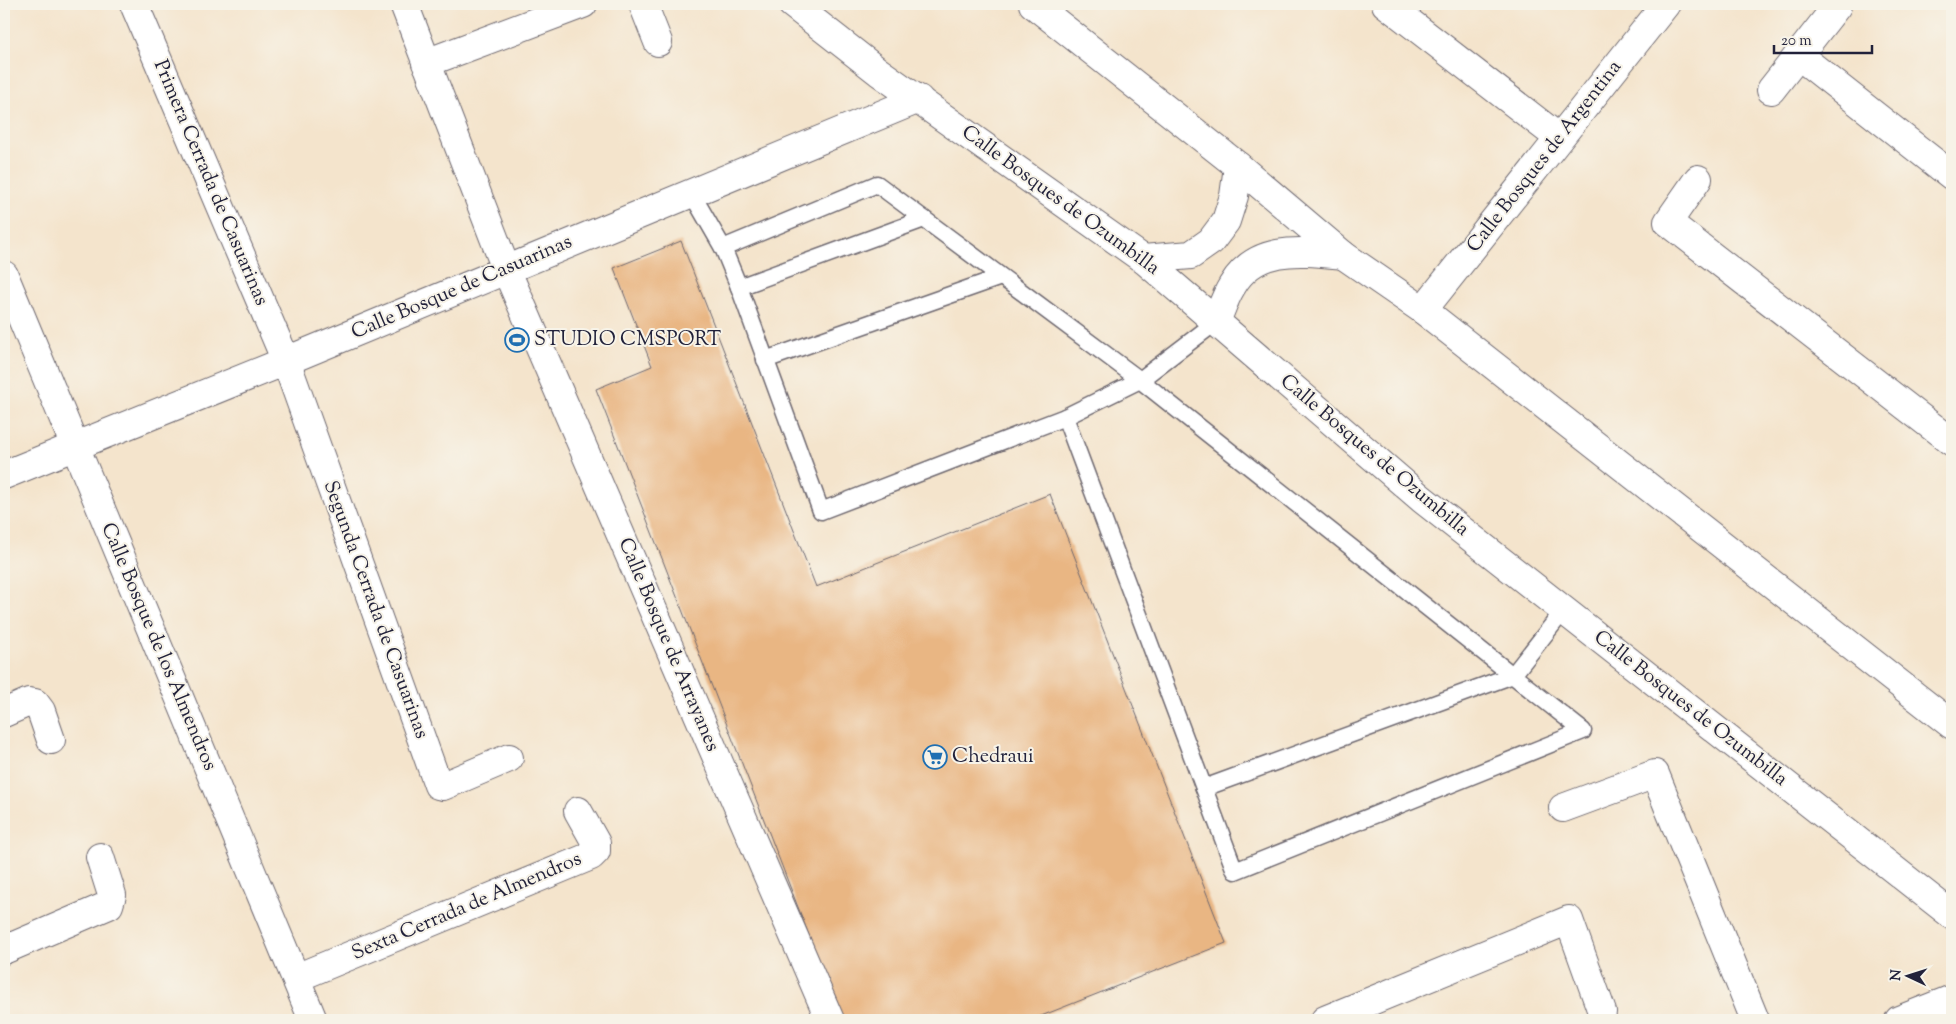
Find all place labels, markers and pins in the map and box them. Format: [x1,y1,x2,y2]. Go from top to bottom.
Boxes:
place label: STUDIO CMSPORT [534,326,721,355]
sports icon: STUDIO CMSPORT [504,327,530,353]
place label: Chedraui [952,743,1034,772]
supermarket icon: Chedraui [922,744,948,770]

